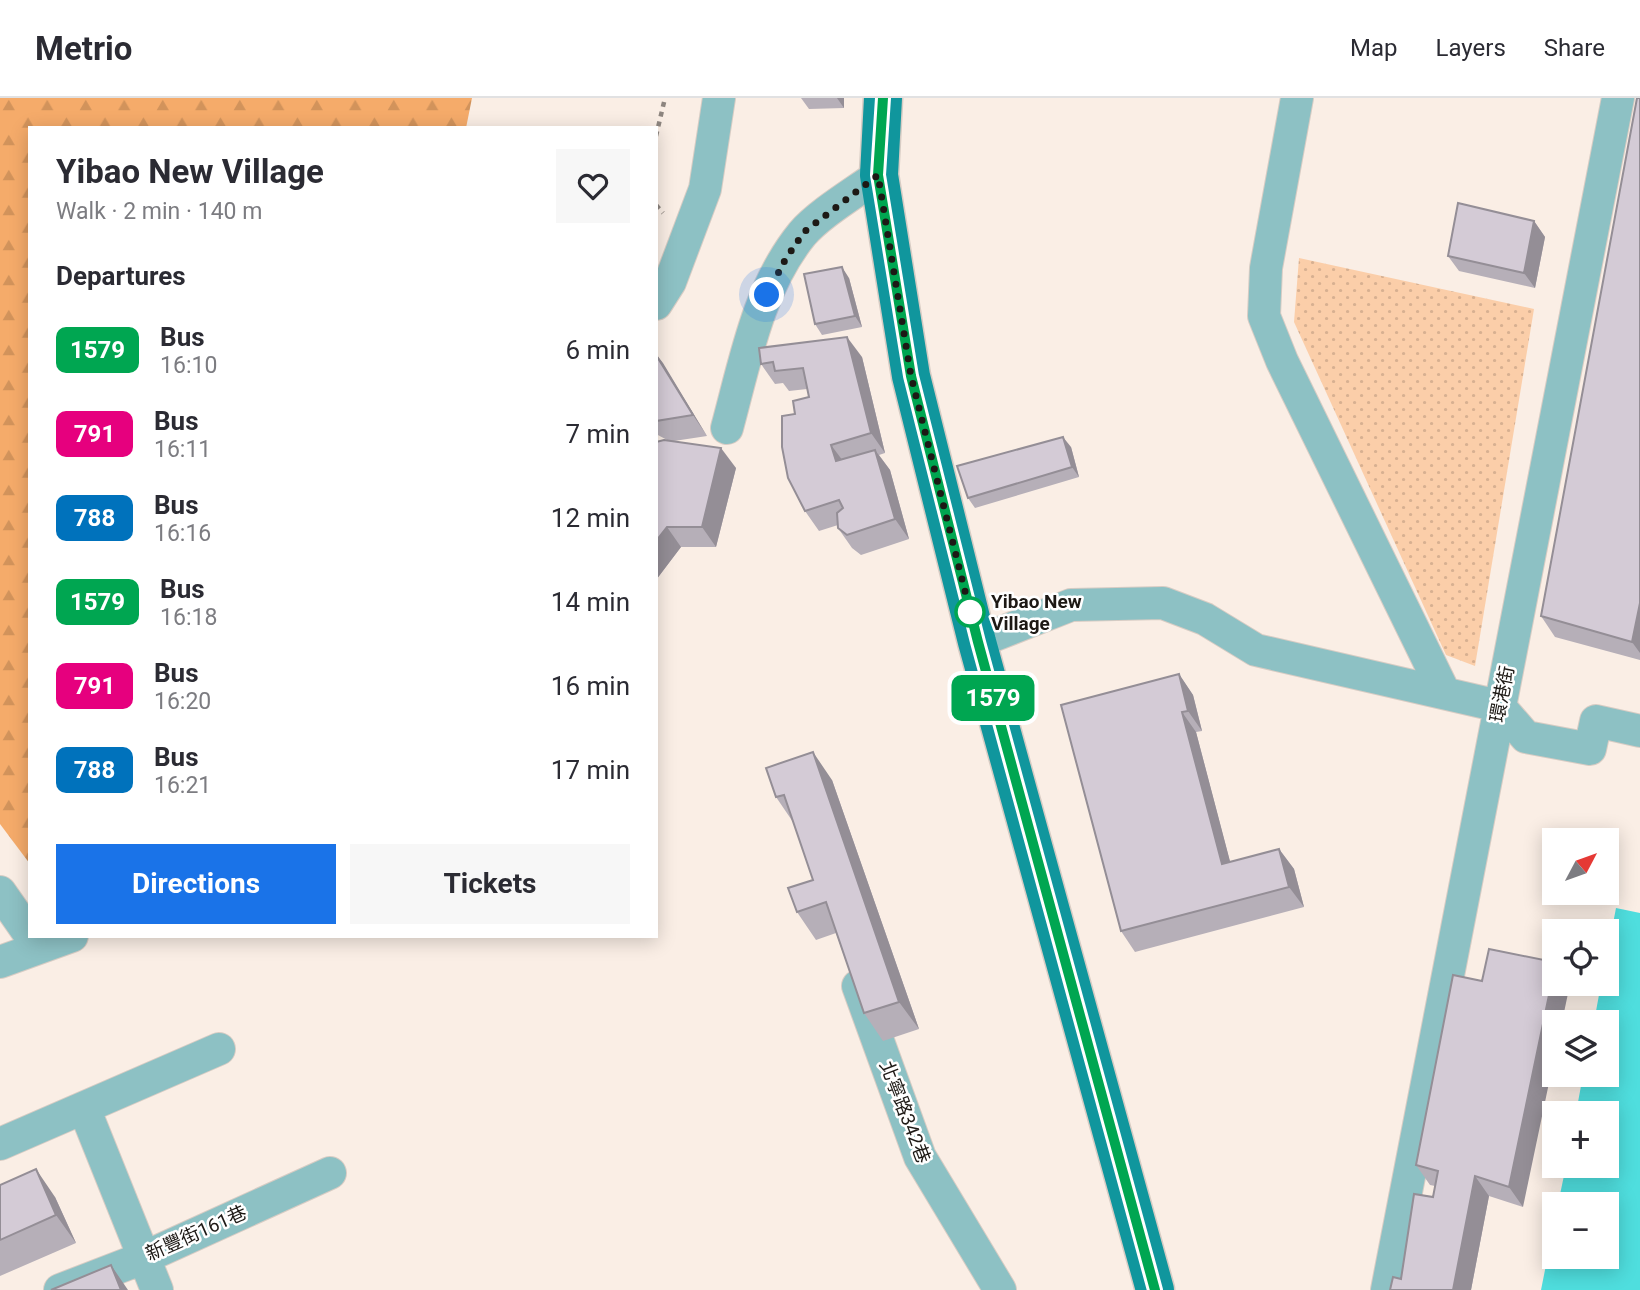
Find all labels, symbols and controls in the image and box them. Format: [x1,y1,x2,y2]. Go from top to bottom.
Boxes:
text: Metrio [35,29,132,68]
text: Map [1350,34,1398,62]
text: Layers [1436,34,1506,62]
text: Share [1544,34,1605,62]
button: heart [556,149,630,223]
text: Yibao New Village [56,152,324,191]
text: Walk · 2 min · 140 m [56,198,262,225]
text: Departures [56,261,186,291]
your location [749,277,784,312]
text: Bus [160,322,205,352]
text: 6 min [565,335,630,365]
text: 1579 [70,336,125,364]
text: 16:10 [160,352,217,379]
text: Bus [154,406,199,436]
text: 7 min [565,419,630,449]
text: 791 [74,420,115,448]
text: 16:11 [154,436,211,463]
text: Bus [154,490,199,520]
text: 12 min [551,503,630,533]
text: 788 [74,504,115,532]
text: 16:16 [154,520,211,547]
text: Bus [160,574,205,604]
text: 14 min [551,587,630,617]
text: 1579 [70,588,125,616]
place label: Yibao New Village [991,590,1082,635]
marker: Yibao New Village [955,597,985,627]
text: 16:18 [160,604,217,631]
text: Bus [154,658,199,688]
street label: 環港街 [1485,664,1519,724]
text: 16 min [551,671,630,701]
text: 791 [74,672,115,700]
line badge: 1579 [944,675,1042,721]
text: 1579 [965,684,1021,712]
text: 16:20 [154,688,211,715]
text: Bus [154,742,199,772]
text: 17 min [551,755,630,785]
text: 788 [74,756,115,784]
text: 16:21 [154,772,211,799]
north arrow [1542,828,1619,905]
map controls [1542,828,1619,1269]
button: Directions [56,844,336,924]
button: Tickets [350,844,630,924]
button: locate [1542,919,1619,996]
button: layers [1542,1010,1619,1087]
street label: 北寧路342巷 [875,1057,935,1167]
button: + [1542,1101,1619,1178]
button: − [1542,1192,1619,1269]
street label: 新豐街161巷 [142,1201,250,1265]

